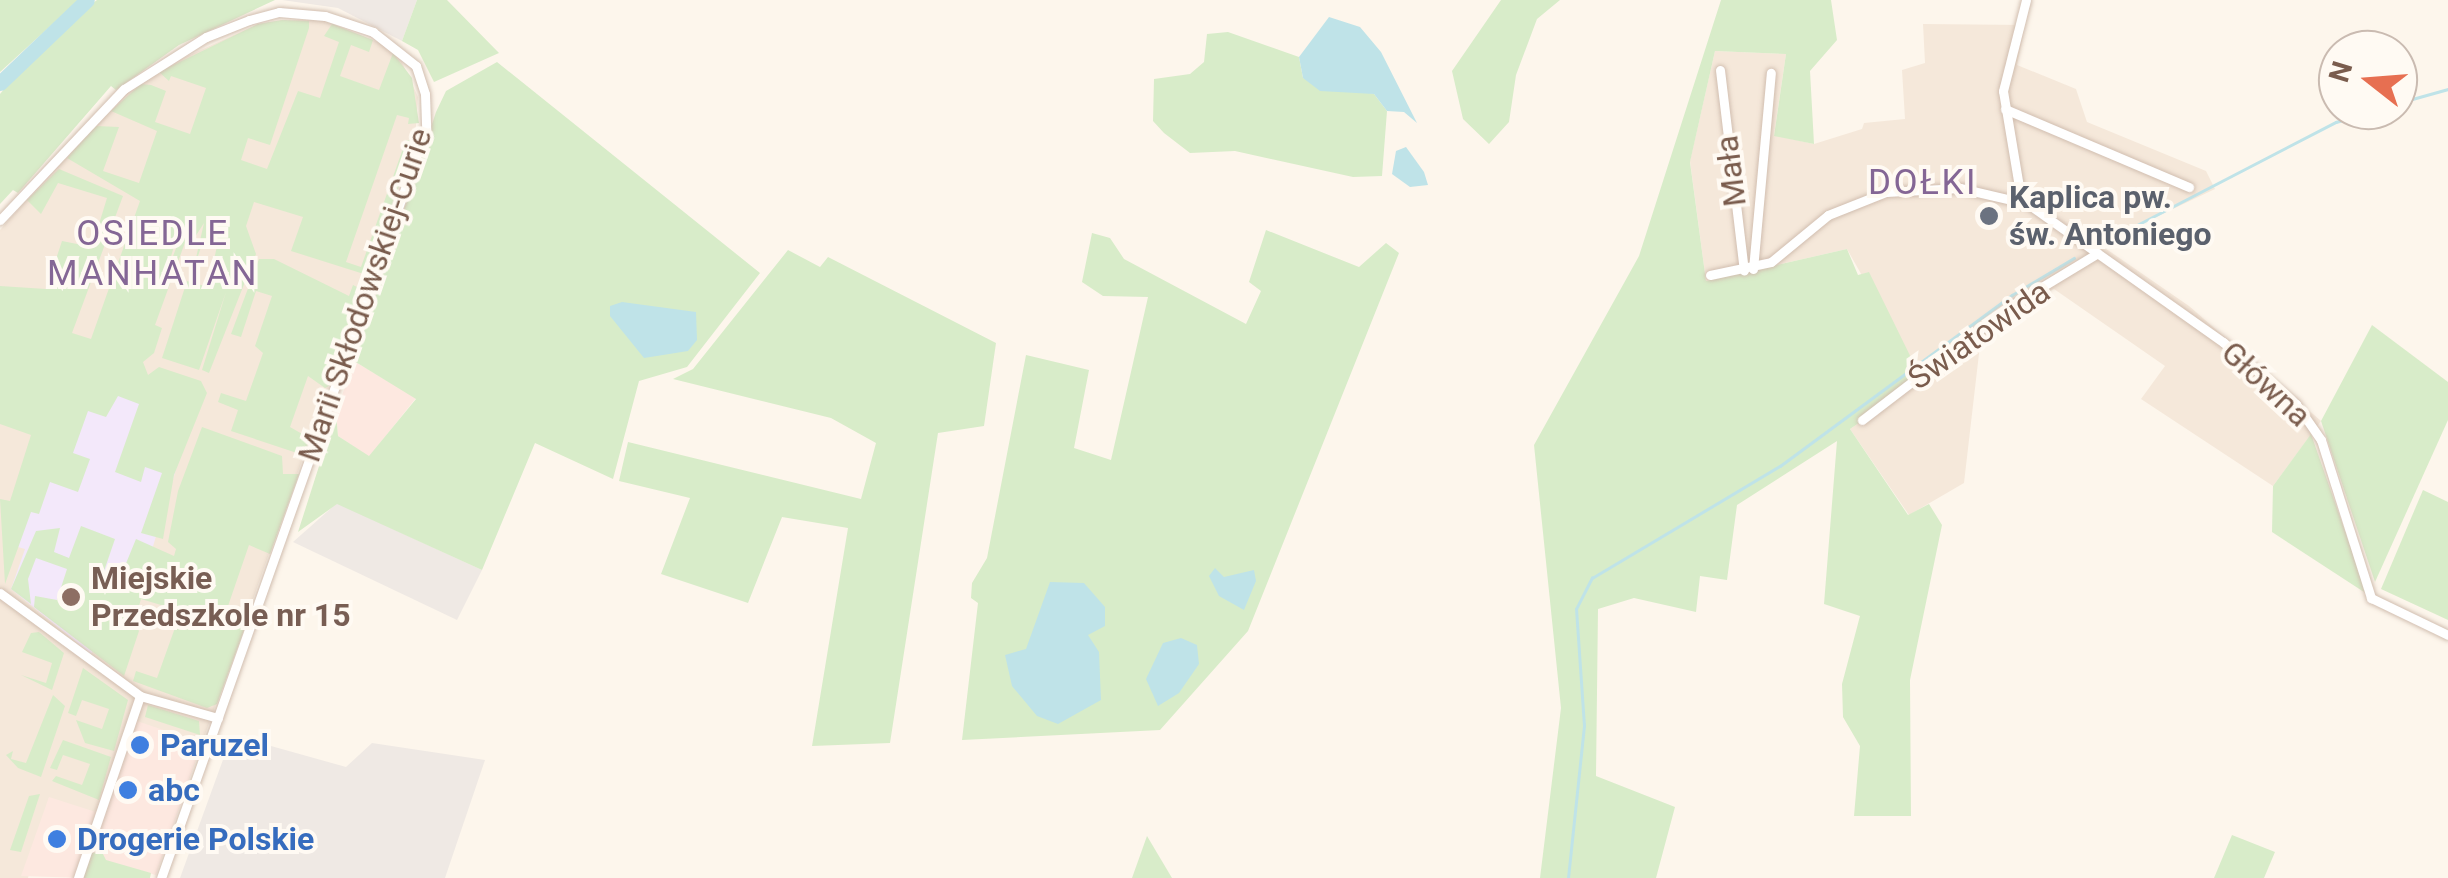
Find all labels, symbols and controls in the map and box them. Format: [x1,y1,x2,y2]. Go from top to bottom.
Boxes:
north arrow [2318,30,2418,130]
text: N [2322,57,2359,86]
street label: Marii Skłodowskiej-Curie [290,123,440,467]
street label: Mała [1708,133,1754,209]
district label: DOŁKI [1868,162,1978,204]
place label: Kaplica pw. św. Antoniego [2009,179,2212,254]
marker: Kaplica pw. św. Antoniego [1978,205,2000,227]
district label: OSIEDLE MANHATAN [47,213,259,295]
street label: Światowida [1901,272,2057,398]
street label: Główna [2213,333,2319,435]
place label: Miejskie Przedszkole nr 15 [91,560,351,635]
marker: Miejskie Przedszkole nr 15 [60,586,82,608]
place label: Paruzel [160,726,269,764]
marker: Paruzel [129,734,151,756]
place label: abc [148,771,200,809]
marker: abc [117,779,139,801]
place label: Drogerie Polskie [77,820,314,858]
marker: Drogerie Polskie [46,828,68,850]

